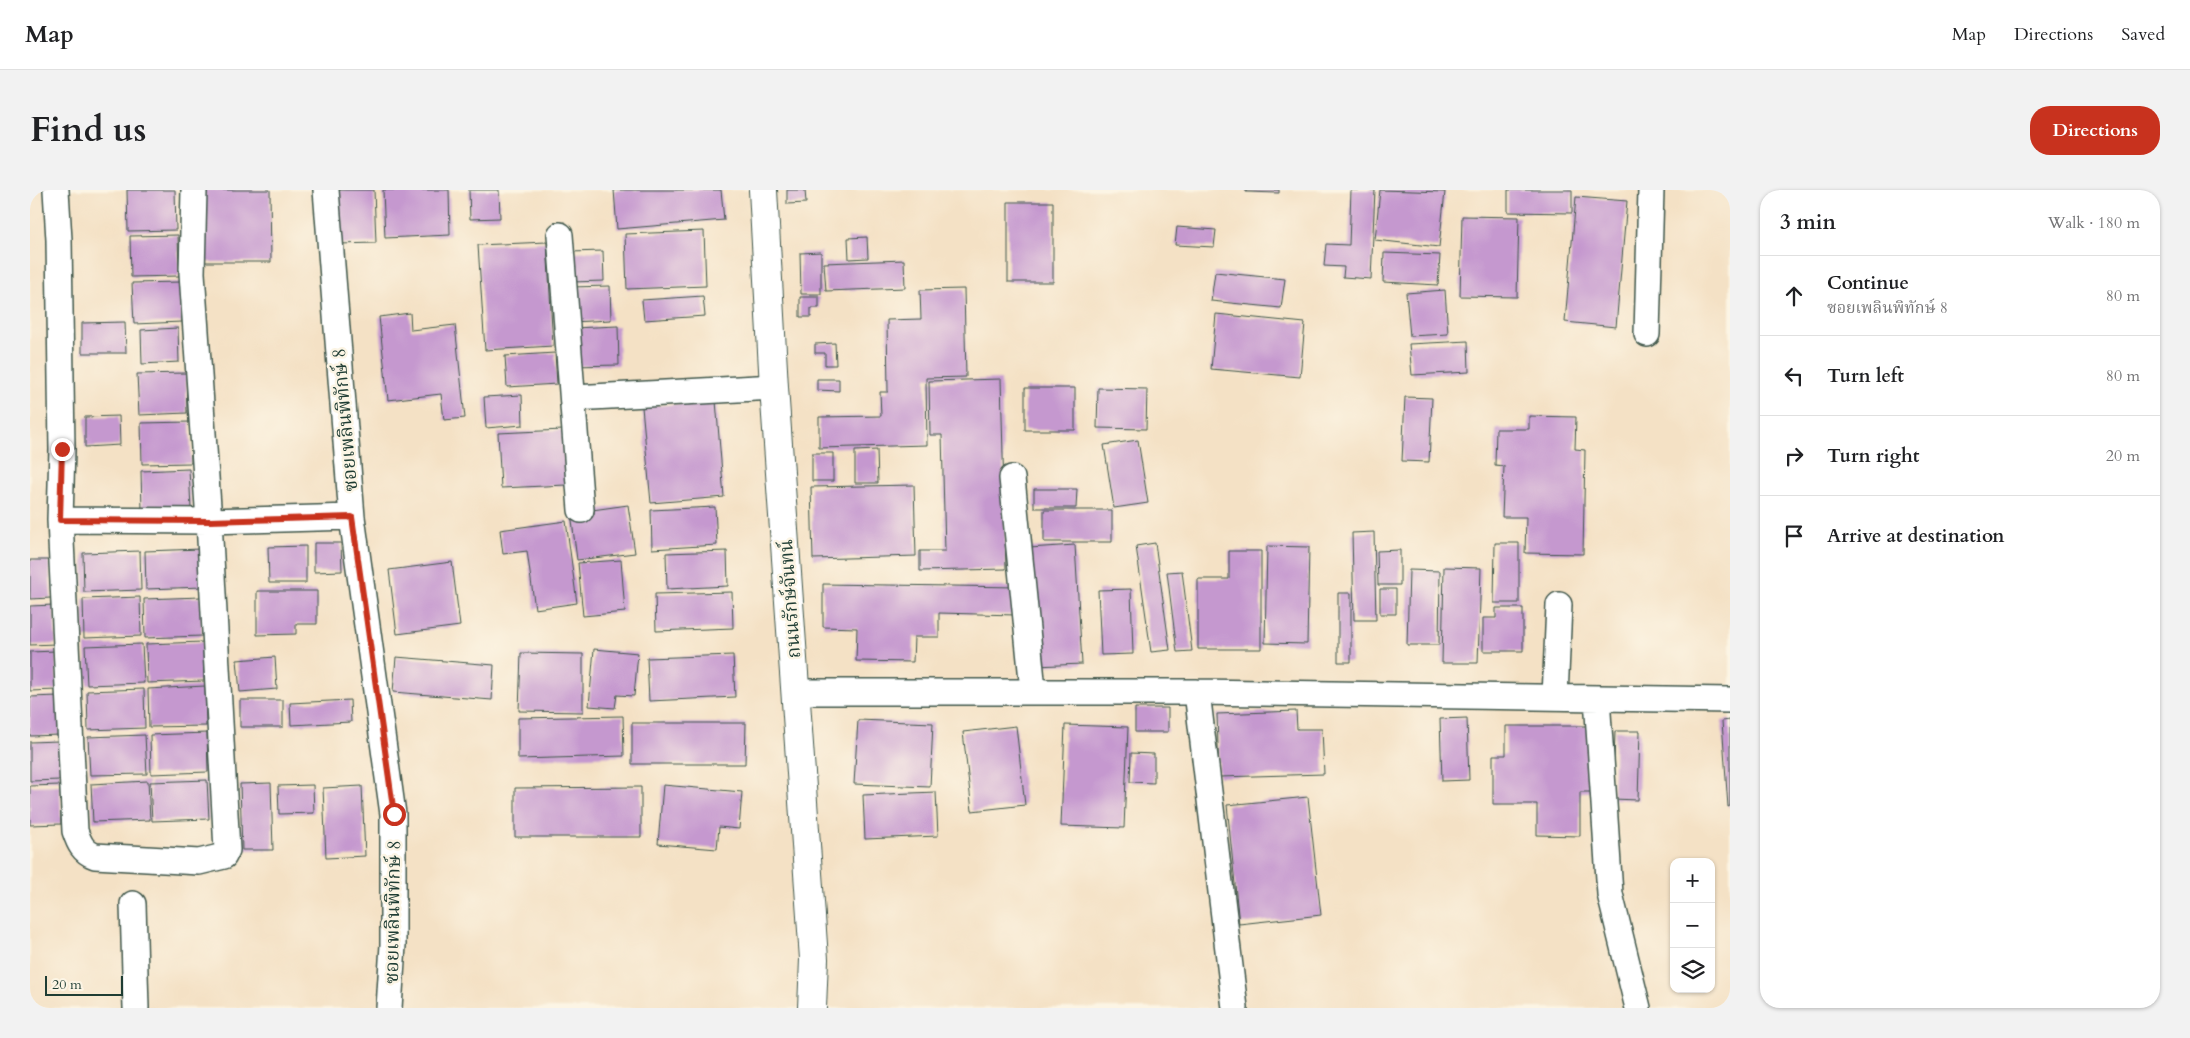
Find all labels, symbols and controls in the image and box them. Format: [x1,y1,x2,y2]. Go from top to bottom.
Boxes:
text: Map [25,18,74,51]
text: Map [1952,22,1986,47]
text: Directions [2014,22,2093,47]
text: Saved [2121,22,2165,47]
text: Find us [30,106,146,154]
button: Directions [2030,106,2160,155]
text: 3 min [1780,208,1836,237]
text: Walk · 180 m [2048,212,2140,234]
text: Continue [1827,270,1909,296]
icon: ahead [1780,282,1808,310]
text: 80 m [2106,285,2140,307]
text: ซอยเพลินพิทักษ์ 8 [1827,297,1948,319]
street label: ซอยเพลินพิทักษ์ 8 [326,347,364,493]
icon: left [1780,362,1808,390]
text: Turn left [1827,363,1904,389]
text: 80 m [2106,365,2140,387]
route end [51,438,74,461]
icon: right [1780,442,1808,470]
text: Turn right [1827,443,1919,469]
text: 20 m [2106,445,2140,467]
icon: arrive [1780,522,1808,550]
text: Arrive at destination [1827,523,2004,549]
street label: ถนนรักษ์จันทน์ [773,539,807,659]
route start [383,803,406,826]
street label: ซอยเพลินพิทักษ์ 8 [379,840,407,984]
map controls [1670,858,1715,993]
button: + [1670,858,1715,903]
button: − [1670,903,1715,948]
button: layers [1670,948,1715,993]
scale bar [45,973,122,996]
text: 20 m [52,975,82,994]

